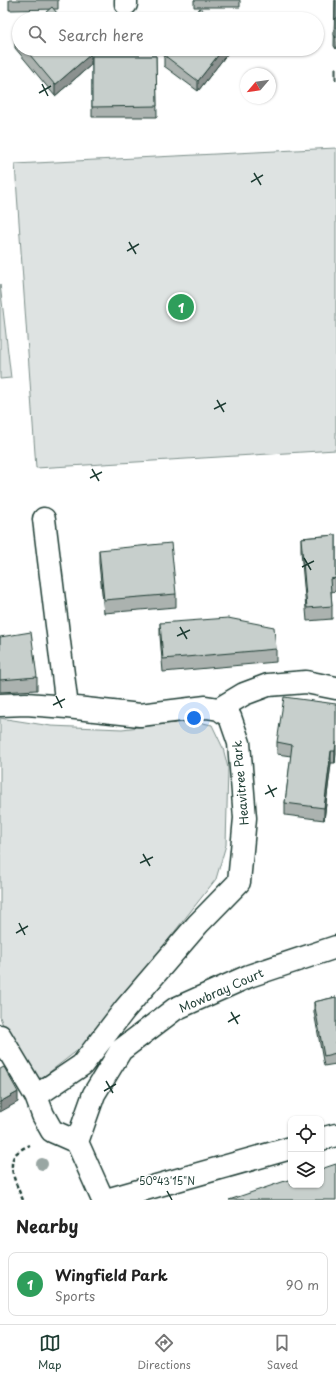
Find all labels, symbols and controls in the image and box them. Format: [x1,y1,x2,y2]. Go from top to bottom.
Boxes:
search box [12,12,324,56]
icon: search [26,23,48,45]
text: Search here [58,23,144,46]
north arrow [240,68,276,104]
pin: 1 [168,292,194,322]
your location [184,708,204,728]
street label: Heavitree Park [227,740,253,826]
street label: Mowbray Court [176,963,266,1017]
map controls [288,1116,324,1188]
button: locate [288,1116,324,1152]
button: layers [288,1152,324,1188]
text: 50°43'15"N [139,1173,195,1188]
text: Nearby [16,1213,78,1239]
text: Wingfield Park [55,1263,168,1286]
text: 1 [27,1275,33,1294]
text: 90 m [286,1275,319,1294]
text: Sports [55,1286,95,1305]
tab: Map [38,1332,61,1373]
tab: Directions [137,1332,191,1373]
tab: Saved [267,1332,298,1373]

